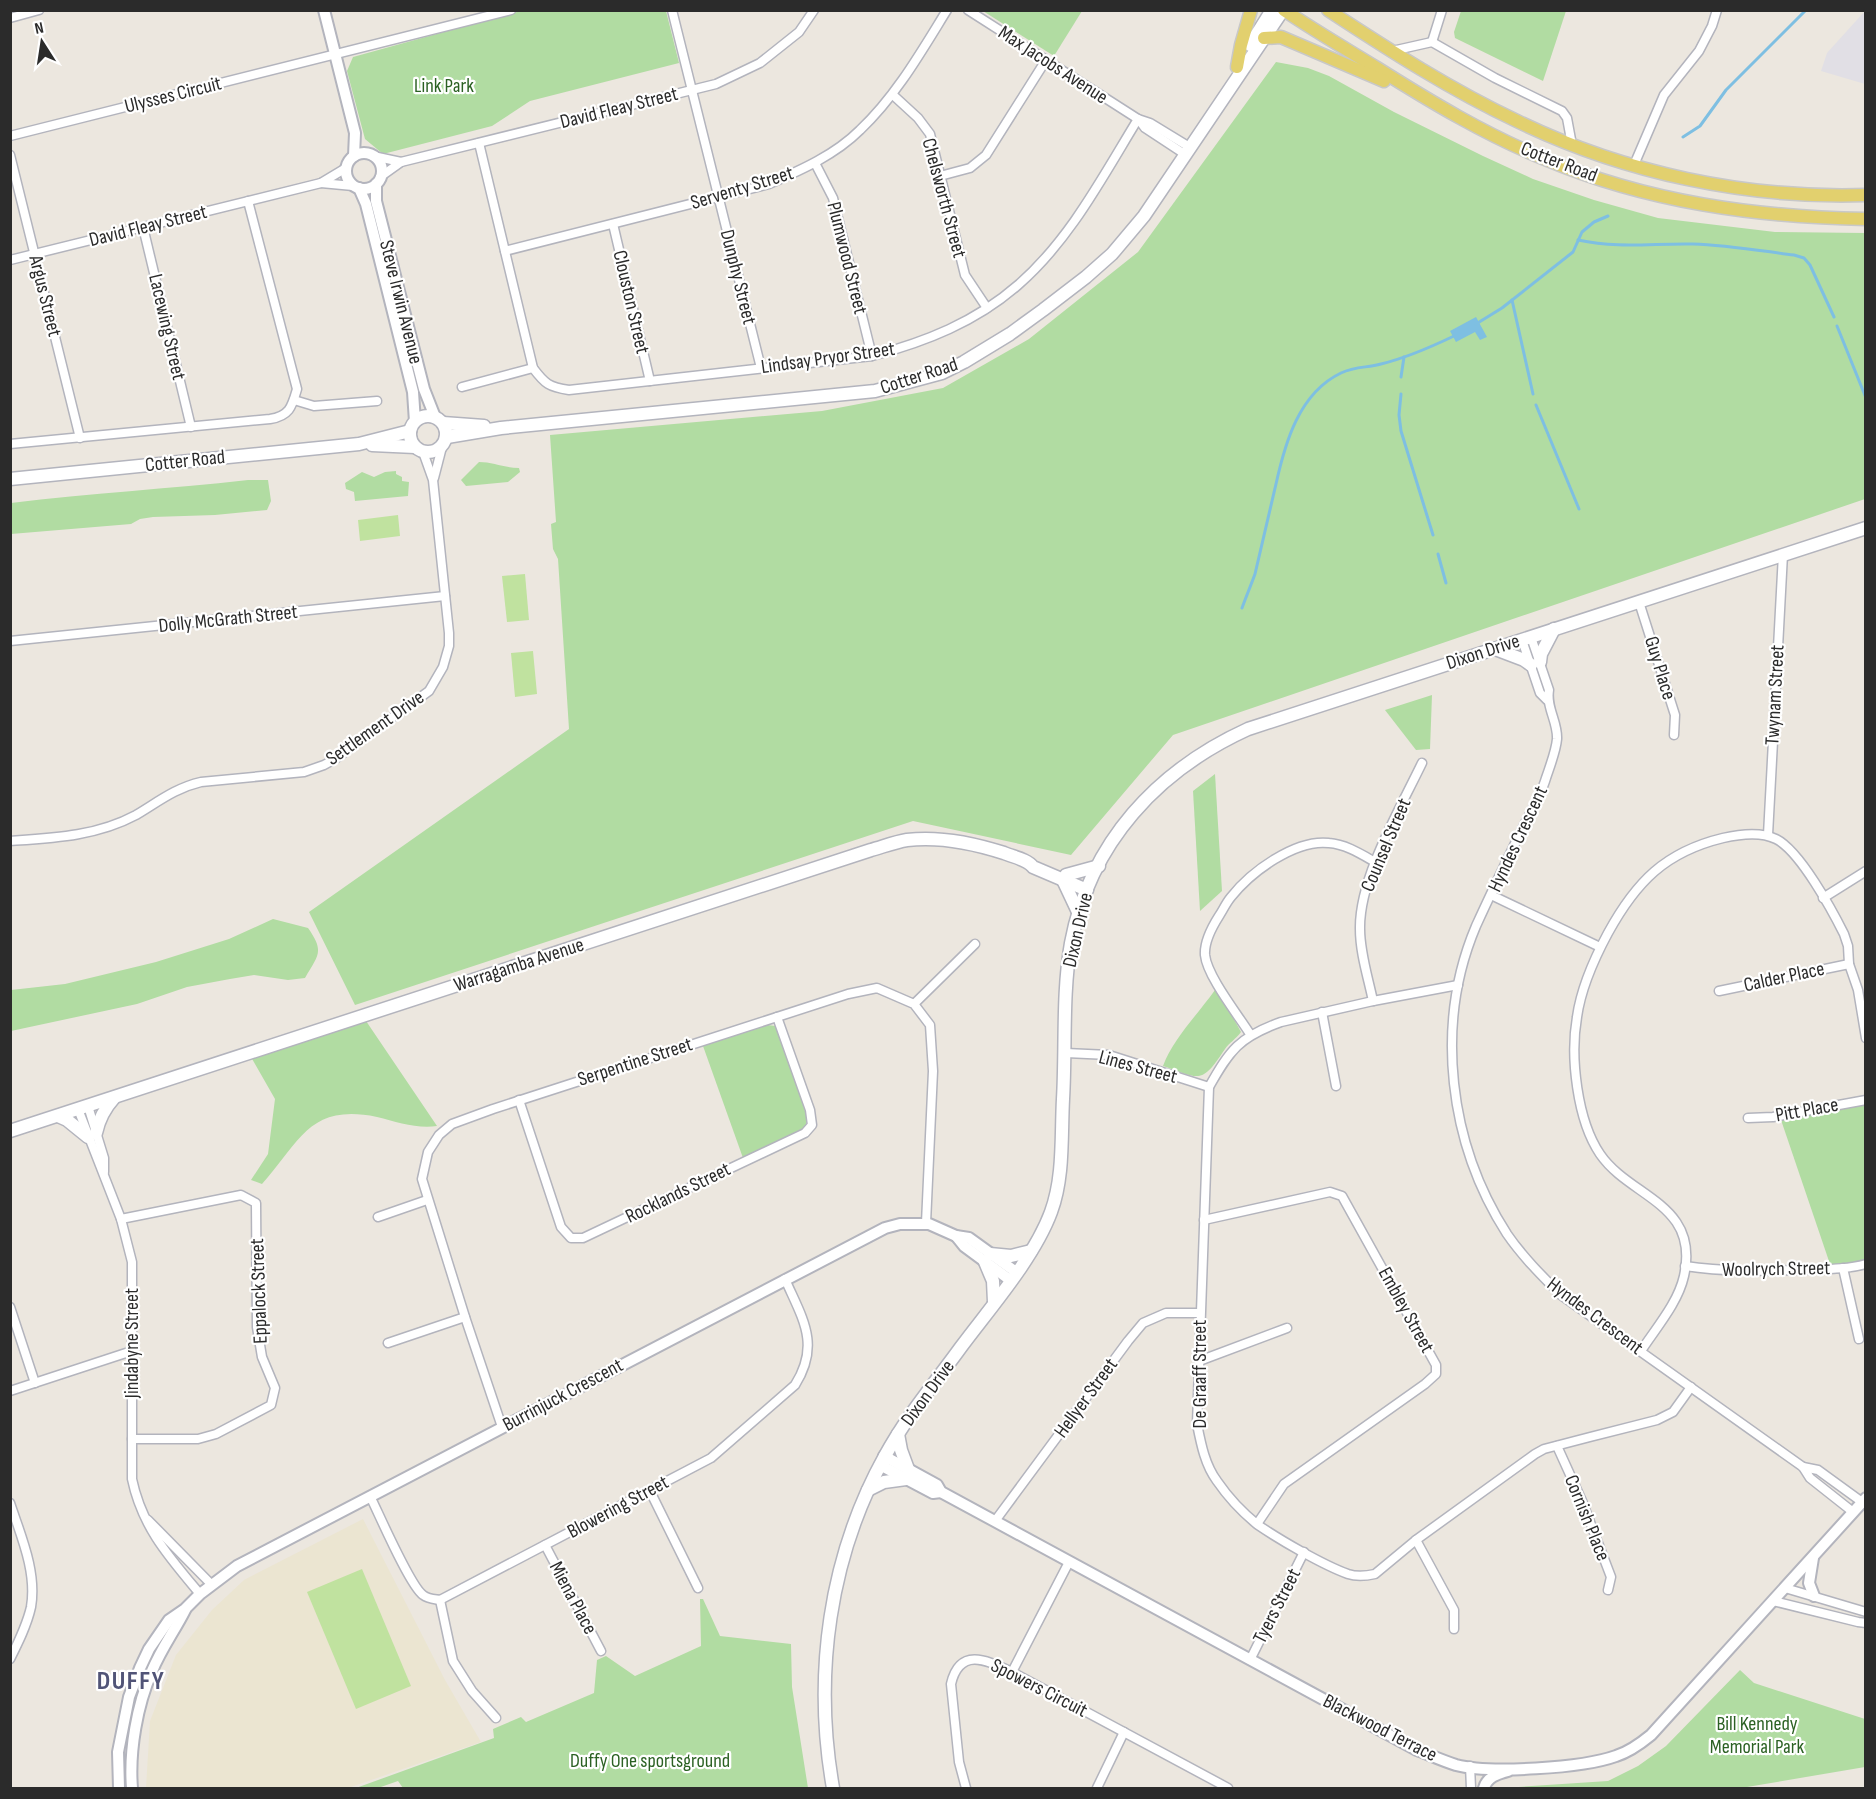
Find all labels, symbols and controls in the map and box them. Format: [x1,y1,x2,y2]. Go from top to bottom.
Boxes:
north arrow [12,12,72,72]
text: N [33,19,45,39]
street label: Max Jacobs Avenue [994,21,1112,109]
street label: Ulysses Circuit [122,71,224,119]
park label: Link Park [414,74,474,98]
street label: David Fleay Street [558,82,680,134]
street label: Chelsworth Street [917,136,971,260]
street label: Cotter Road [1517,136,1601,188]
street label: Serventy Street [688,161,796,215]
street label: Plumwood Street [821,199,873,317]
street label: David Fleay Street [87,200,209,252]
street label: Dunphy Street [715,227,761,327]
street label: Steve Irwin Avenue [374,238,428,366]
street label: Clouston Street [607,248,655,356]
street label: Argus Street [23,252,67,339]
street label: Lacewing Street [143,272,191,382]
street label: Lindsay Pryor Street [760,337,896,379]
street label: Cotter Road [877,352,961,400]
street label: Cotter Road [144,445,226,477]
street label: Dolly McGrath Street [157,600,299,638]
street label: Dixon Drive [1443,629,1523,675]
street label: Guy Place [1639,633,1681,703]
street label: Twynam Street [1760,644,1790,746]
street label: Settlement Drive [321,685,429,771]
street label: Hyndes Crescent [1483,782,1553,896]
street label: Counsel Street [1356,795,1416,895]
street label: Dixon Drive [1058,890,1098,970]
street label: Warragamba Avenue [451,933,587,997]
street label: Calder Place [1741,957,1827,997]
street label: Serpentine Street [575,1032,695,1092]
street label: Lines Street [1096,1045,1180,1089]
street label: Pitt Place [1774,1093,1840,1127]
street label: Rocklands Street [622,1157,734,1229]
street label: Eppalock Street [245,1238,273,1344]
street label: Woolrych Street [1722,1256,1830,1282]
street label: Embley Street [1373,1263,1439,1357]
street label: Hyndes Crescent [1542,1272,1648,1360]
street label: Jindabyne Street [120,1288,144,1399]
street label: De Graaff Street [1188,1320,1212,1428]
street label: Burrinjuck Crescent [499,1353,627,1437]
street label: Hellyer Street [1049,1354,1123,1442]
street label: Dixon Drive [896,1355,960,1431]
street label: Blowering Street [563,1470,673,1544]
street label: Cornish Place [1559,1472,1615,1564]
street label: Miena Place [544,1558,602,1638]
street label: Tyers Street [1248,1565,1306,1647]
street label: Spowers Circuit [987,1653,1091,1723]
district label: DUFFY [97,1666,165,1697]
street label: Blackwood Terrace [1319,1689,1441,1767]
park label: Bill Kennedy Memorial Park [1710,1712,1805,1759]
park label: Duffy One sportsground [570,1749,730,1773]

